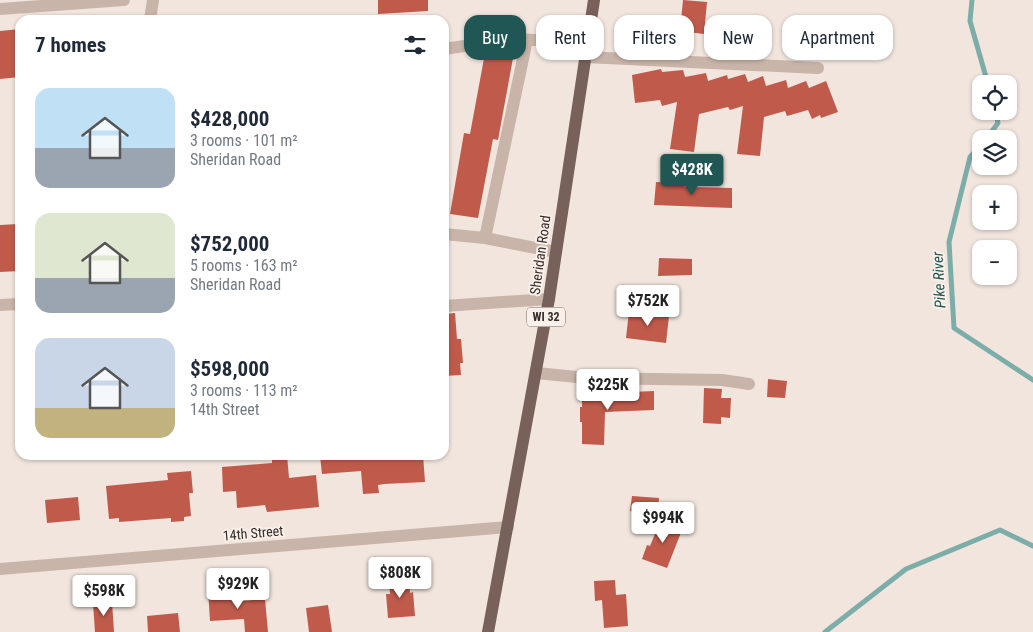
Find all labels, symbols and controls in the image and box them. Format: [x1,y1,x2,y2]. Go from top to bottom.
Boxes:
chip: Buy [464,15,526,60]
chip: Rent [536,15,604,60]
chip: Filters [614,15,694,60]
chip: New [704,15,772,60]
chip: Apartment [782,15,893,60]
icon: filters [401,31,429,59]
text: 7 homes [35,33,106,57]
map controls [972,75,1017,285]
button: locate [972,75,1017,120]
text: $428,000 [190,107,269,131]
icon: home [75,108,135,168]
button: layers [972,130,1017,175]
text: 3 rooms · 101 m² [190,131,298,150]
text: Sheridan Road [190,150,281,169]
pin: $428K [657,154,727,196]
text: $428K [671,160,713,179]
button: + [972,185,1017,230]
street label: Sheridan Road [527,214,553,296]
text: $752,000 [190,232,269,256]
icon: home [75,233,135,293]
button: − [972,240,1017,285]
water label: Pike River [929,251,949,309]
text: 5 rooms · 163 m² [190,256,298,275]
text: Sheridan Road [190,275,281,294]
pin: $752K [613,284,683,327]
text: $752K [627,291,669,310]
road number: WI 32 [527,308,565,326]
text: $598,000 [190,357,269,381]
icon: home [75,358,135,418]
pin: $225K [573,368,643,411]
text: $225K [587,375,629,394]
text: 3 rooms · 113 m² [190,381,298,400]
text: 14th Street [190,400,259,419]
pin: $994K [628,502,698,544]
text: $994K [642,508,684,527]
street label: 14th Street [222,522,284,544]
pin: $808K [365,556,435,599]
text: $808K [379,563,421,582]
pin: $929K [203,568,273,610]
pin: $598K [69,574,139,617]
text: $929K [217,574,259,593]
text: $598K [83,581,125,600]

